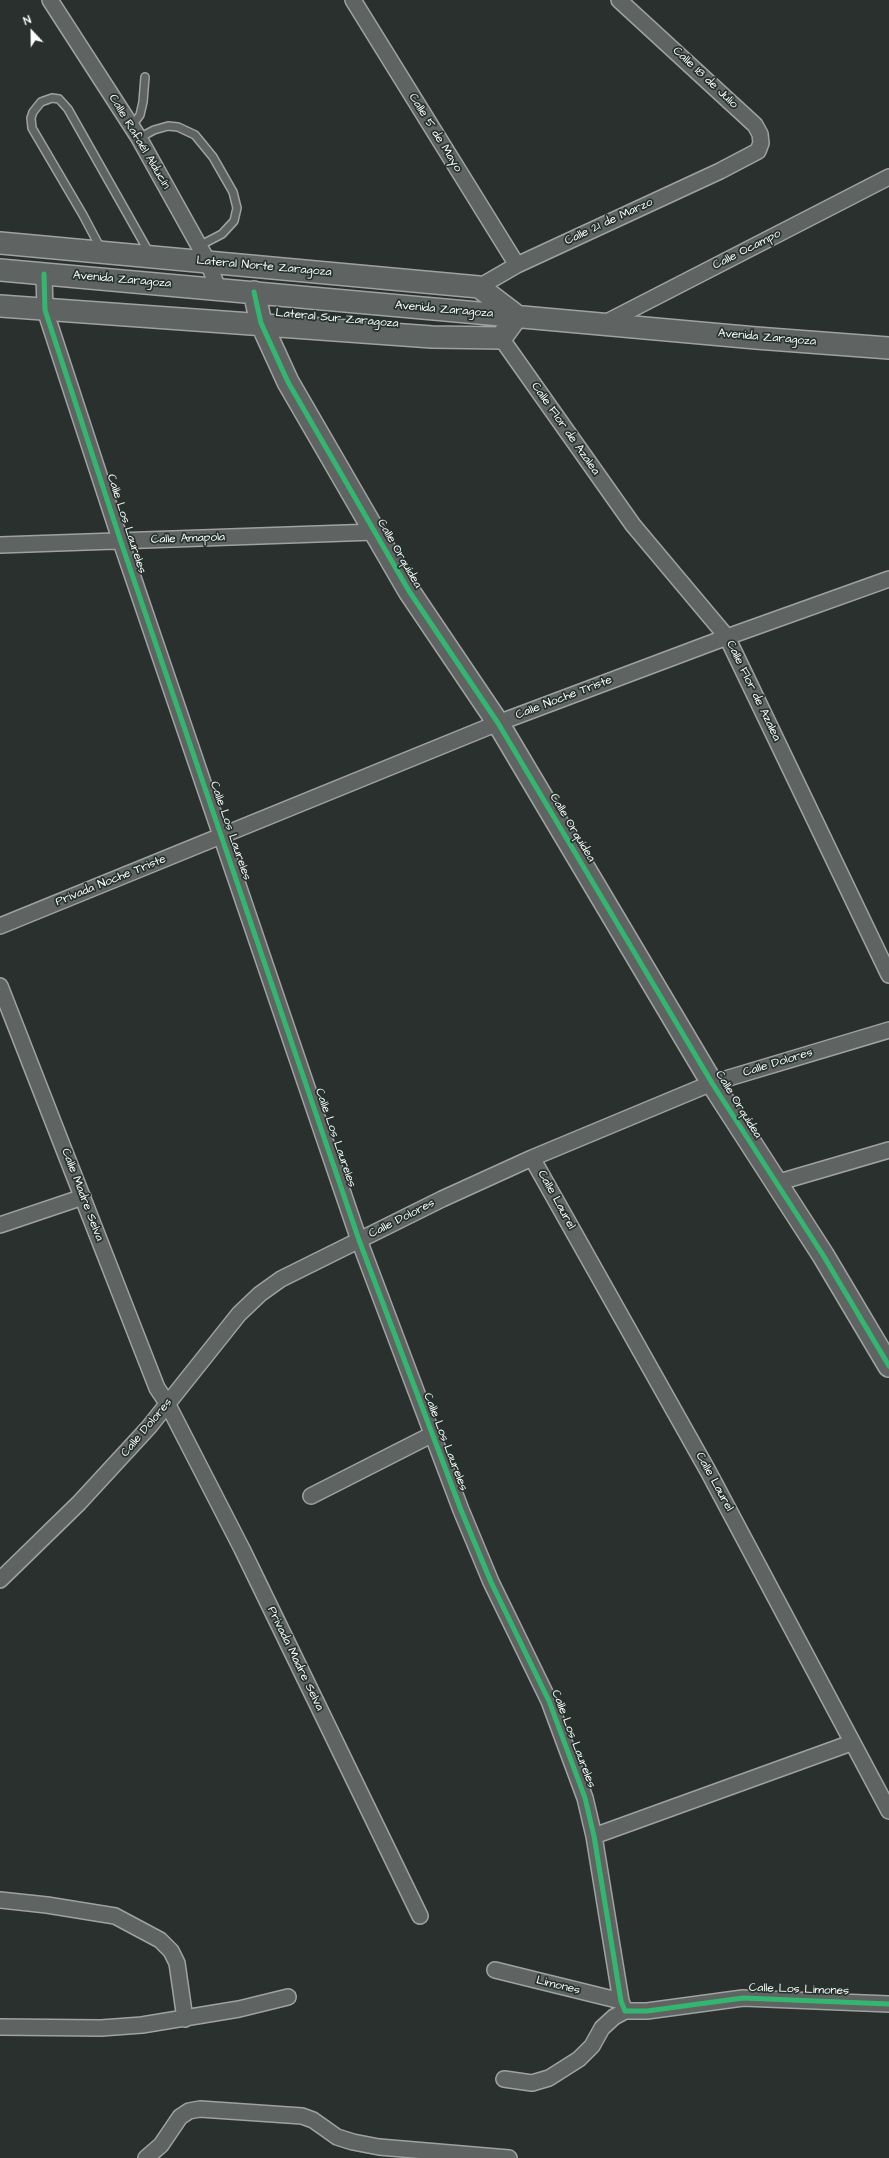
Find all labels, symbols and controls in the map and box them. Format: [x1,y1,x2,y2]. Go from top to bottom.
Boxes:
north arrow [12,12,52,52]
text: N [21,12,33,29]
street label: Calle 18 de Julio [669,44,741,112]
street label: Calle 5 de Mayo [405,91,465,175]
street label: Calle Rafaél Alducín [105,92,173,192]
street label: Calle 21 de Marzo [563,195,655,249]
street label: Calle Ocampo [711,227,783,273]
street label: Lateral Norte Zaragoza [196,254,332,280]
street label: Avenida Zaragoza [72,269,172,291]
street label: Avenida Zaragoza [394,299,494,321]
street label: Lateral Sur Zaragoza [275,306,399,332]
street label: Avenida Zaragoza [717,327,817,349]
street label: Calle Flor de Azalea [528,380,602,478]
street label: Calle Los Laureles [103,473,149,575]
street label: Calle Orquídea [373,517,425,591]
street label: Calle Amapola [151,531,225,547]
street label: Calle Flor de Azalea [722,639,784,743]
street label: Calle Noche Triste [514,673,614,723]
street label: Calle Los Laureles [206,780,254,882]
street label: Calle Orquídea [546,791,598,865]
street label: Privada Noche Triste [54,852,168,910]
street label: Calle Dolores [741,1046,815,1080]
street label: Calle Orquídea [711,1068,765,1142]
street label: Calle Los Laureles [311,1087,359,1189]
street label: Calle Madre Selva [58,1147,106,1243]
street label: Calle Laurel [534,1168,578,1232]
street label: Calle Dolores [367,1196,437,1242]
street label: Calle Los Laureles [420,1391,470,1493]
street label: Calle Dolores [118,1396,176,1460]
street label: Calle Laurel [692,1450,736,1514]
street label: Privada Madre Selva [264,1605,326,1713]
street label: Calle Los Laureles [548,1688,598,1790]
street label: Limones [535,1974,581,1998]
street label: Calle Los Limones [749,1981,849,1999]

